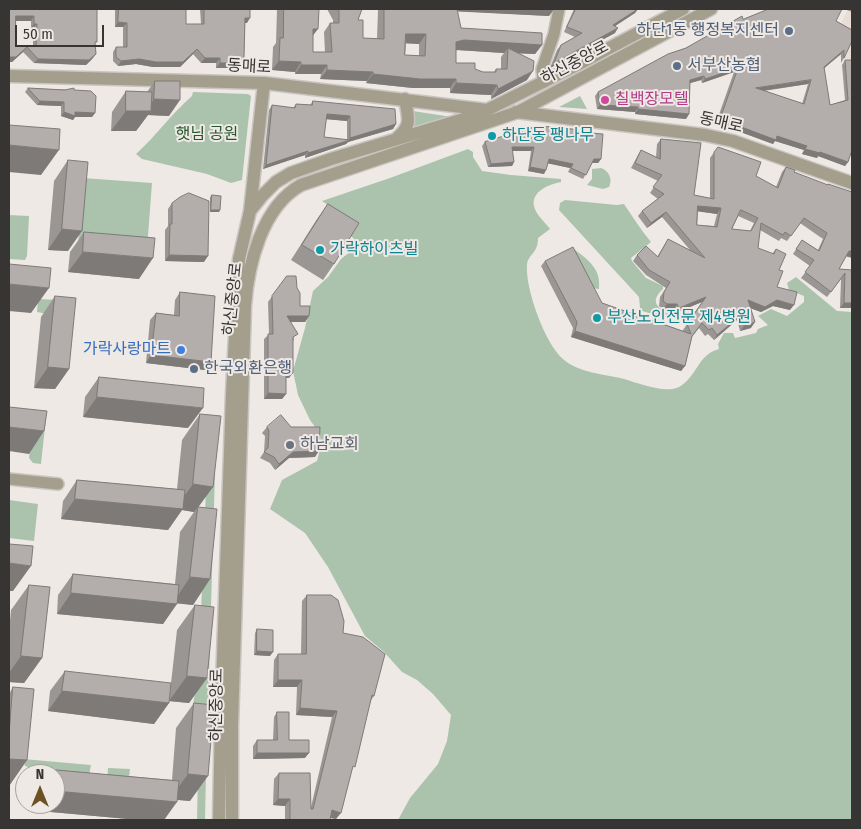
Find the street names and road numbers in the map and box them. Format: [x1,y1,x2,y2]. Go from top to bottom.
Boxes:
street label: 하신중앙로 [538,37,612,89]
street label: 동매로 [226,56,272,78]
street label: 동매로 [697,109,745,137]
street label: 하신중앙로 [220,261,246,337]
street label: 하신중앙로 [207,668,227,742]

